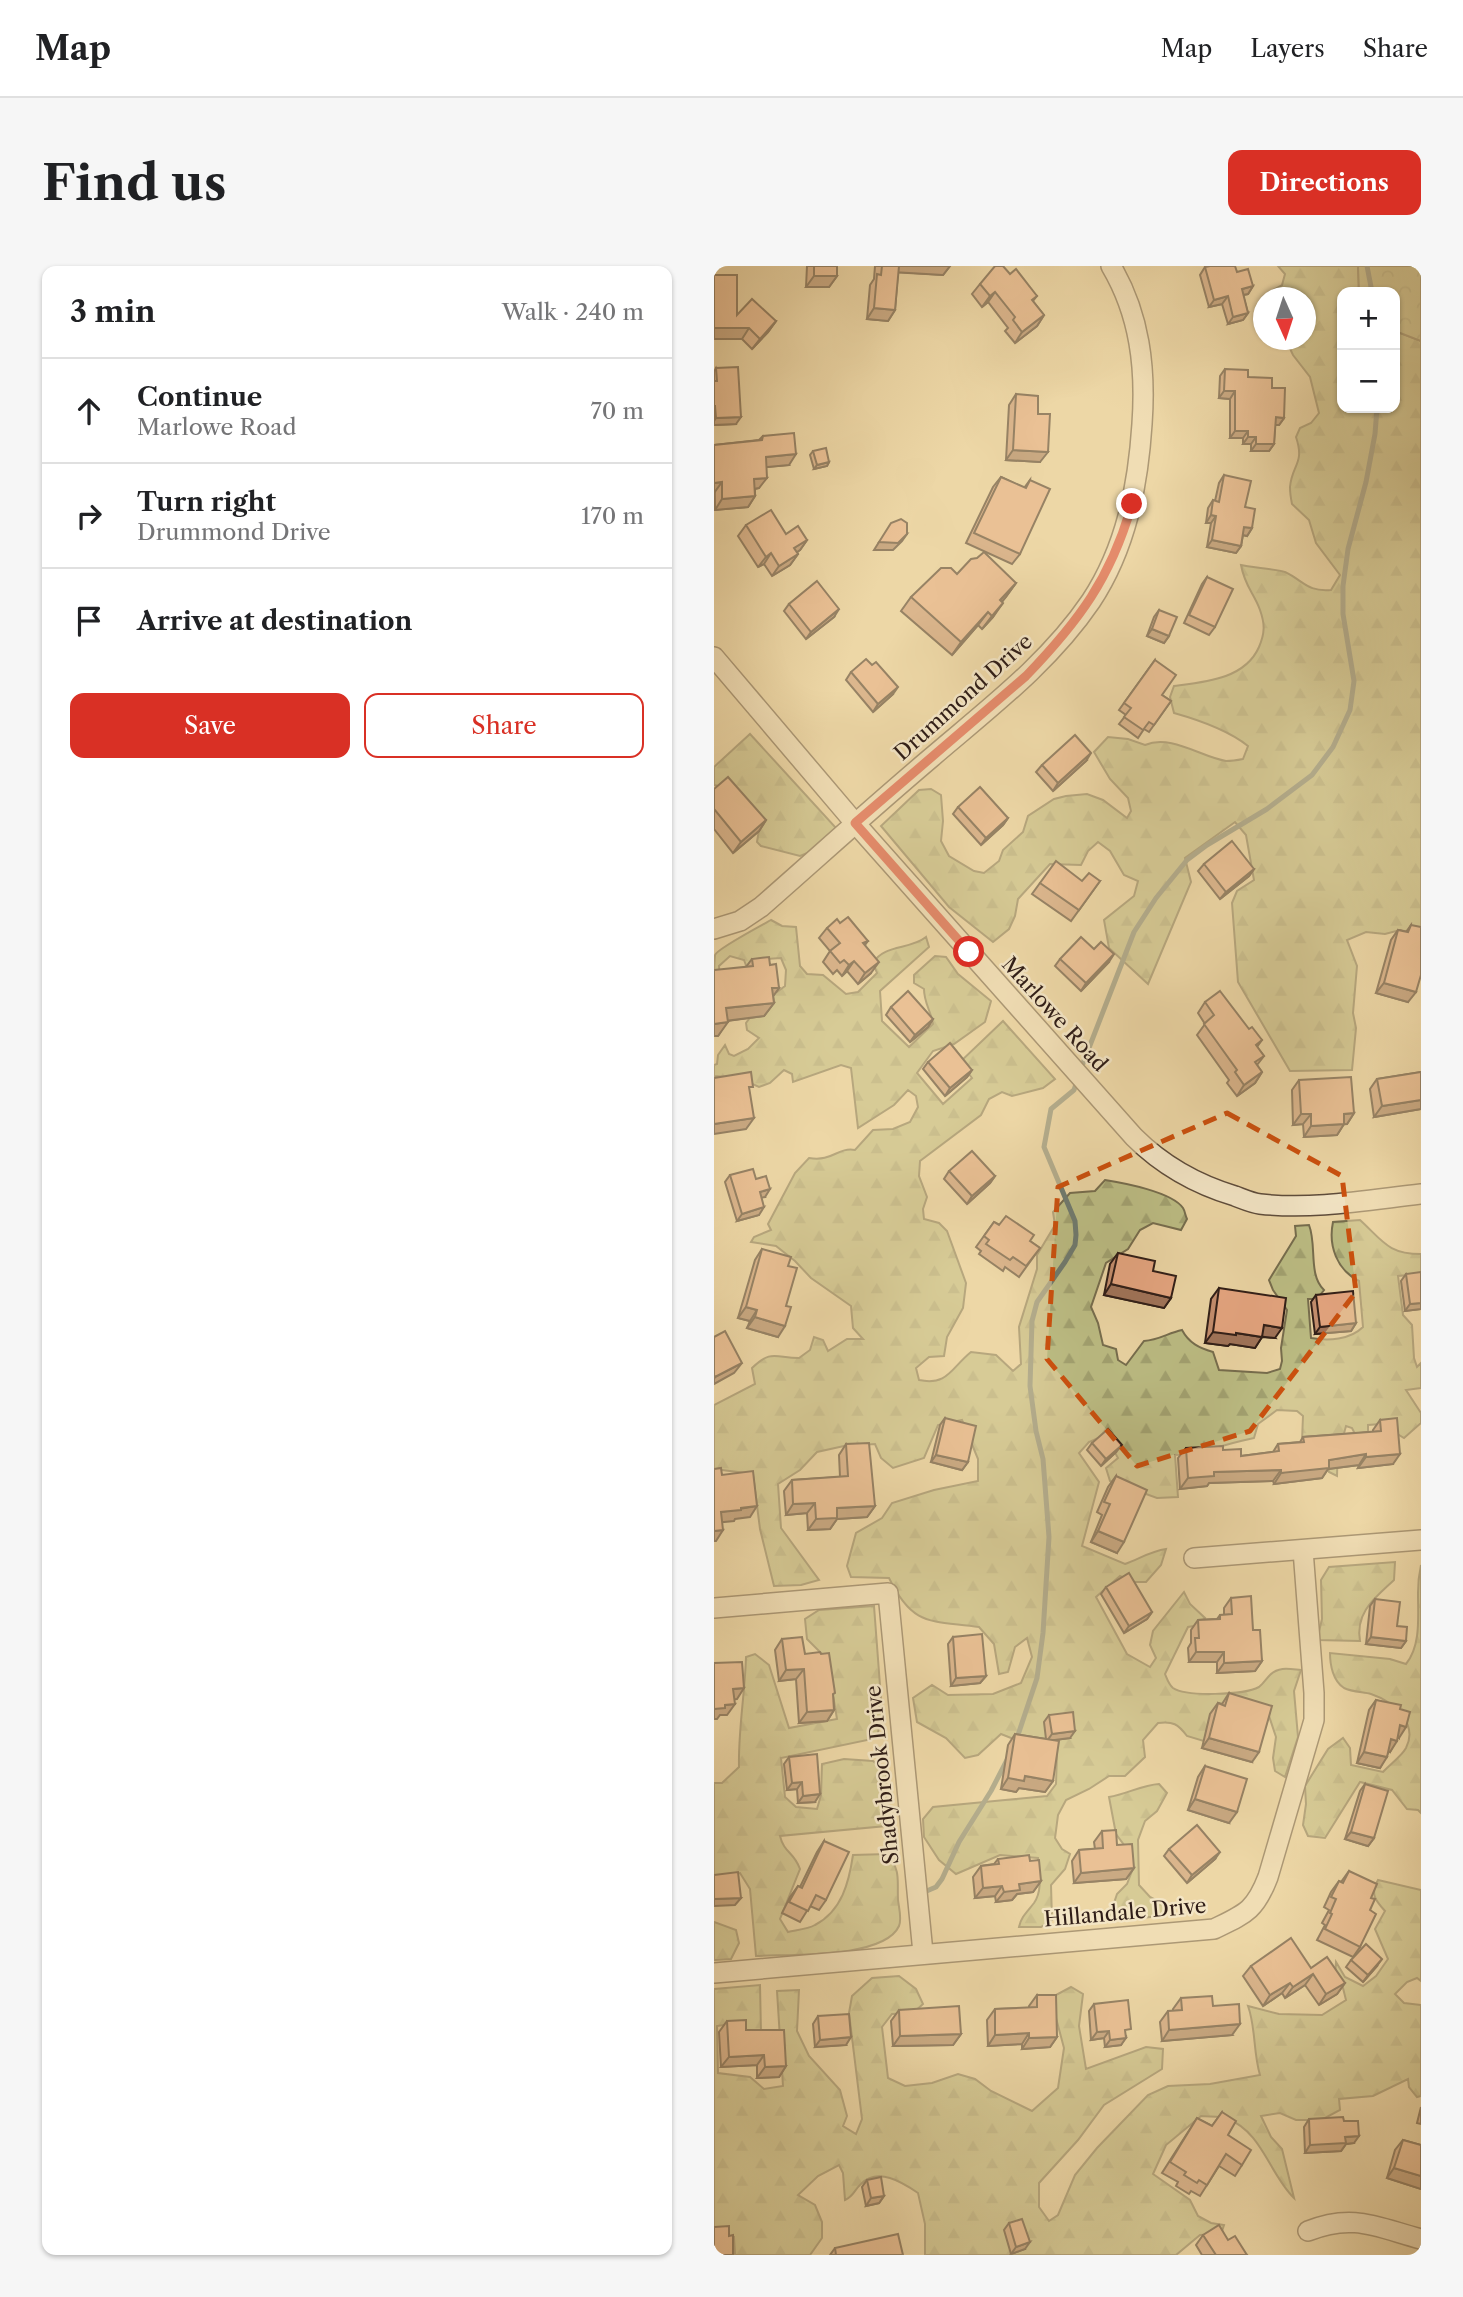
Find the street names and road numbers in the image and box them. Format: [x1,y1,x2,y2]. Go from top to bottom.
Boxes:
street label: Drummond Drive [889,629,1037,765]
street label: Marlowe Road [997,952,1113,1077]
street label: Shadybrook Drive [860,1684,904,1866]
street label: Hillandale Drive [1043,1892,1207,1932]

